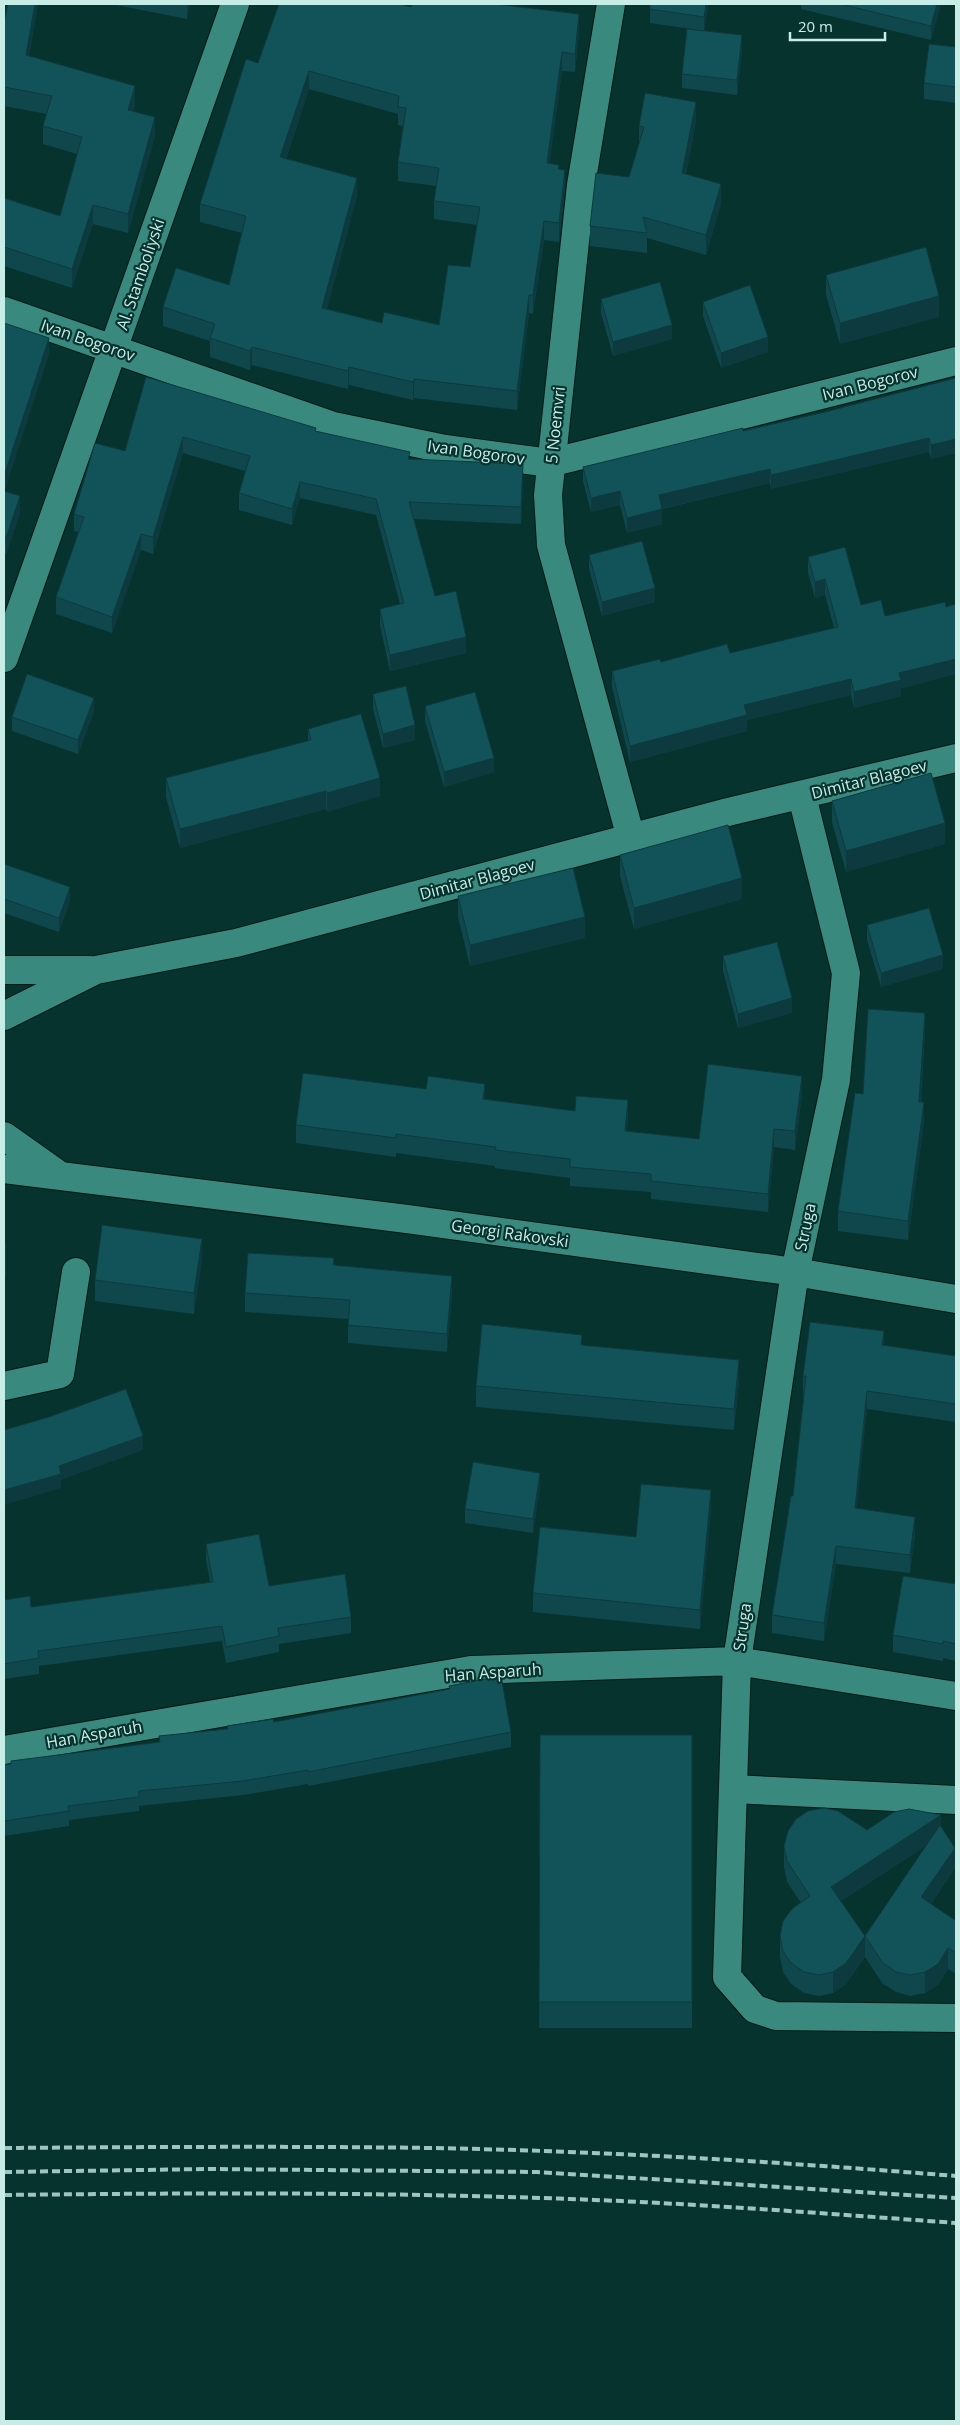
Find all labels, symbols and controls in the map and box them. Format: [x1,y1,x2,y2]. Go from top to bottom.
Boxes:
scale bar [790,10,885,42]
text: 20 m [798,16,833,36]
street label: Al. Stamboliyski [111,215,169,333]
street label: Ivan Bogorov [38,314,138,366]
street label: Ivan Bogorov [820,361,920,405]
street label: 5 Noemvri [540,385,570,465]
street label: Ivan Bogorov [426,434,526,470]
street label: Dimitar Blagoev [809,754,929,804]
street label: Dimitar Blagoev [417,853,537,905]
street label: Struga [789,1201,821,1253]
street label: Georgi Rakovski [450,1214,570,1252]
street label: Struga [728,1602,756,1652]
street label: Han Asparuh [444,1658,542,1686]
street label: Han Asparuh [44,1715,144,1753]

